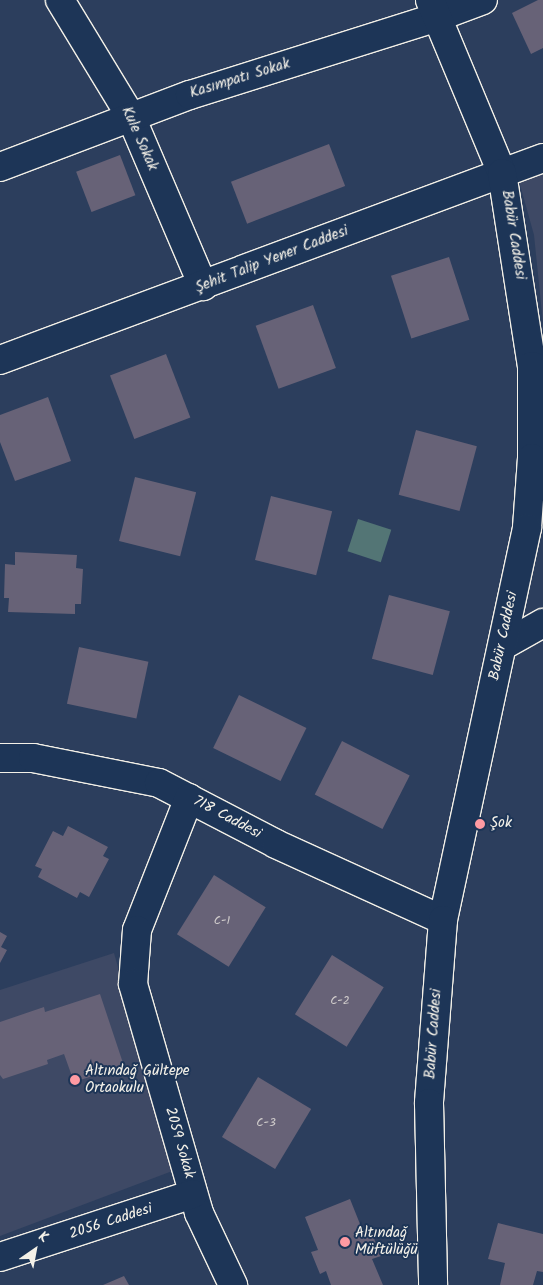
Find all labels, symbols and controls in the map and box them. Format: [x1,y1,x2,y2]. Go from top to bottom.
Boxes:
street label: Kasımpatı Sokak [188,55,292,103]
street label: Kule Sokak [117,104,161,174]
street label: Babür Caddesi [497,189,529,281]
street label: Şehit Talip Yener Caddesi [193,222,351,298]
street label: Babür Caddesi [486,590,522,682]
street label: 718 Caddesi [190,793,264,843]
place label: Şok [490,815,512,833]
marker: Şok [474,818,486,830]
house number: C-1 [214,914,230,928]
street label: Babür Caddesi [422,988,446,1080]
house number: C-2 [330,994,350,1008]
place label: Altındağ Gültepe Ortaokulu [85,1062,190,1097]
marker: Altındağ Gültepe Ortaokulu [69,1074,81,1086]
street label: 2059 Sokak [160,1105,198,1181]
house number: C-3 [256,1116,276,1130]
street label: 2056 Caddesi [67,1200,155,1244]
place label: Altındağ Müftülüğü [355,1224,418,1259]
north arrow [10,1225,60,1275]
text: K [34,1226,53,1249]
marker: Altındağ Müftülüğü [339,1236,351,1248]

